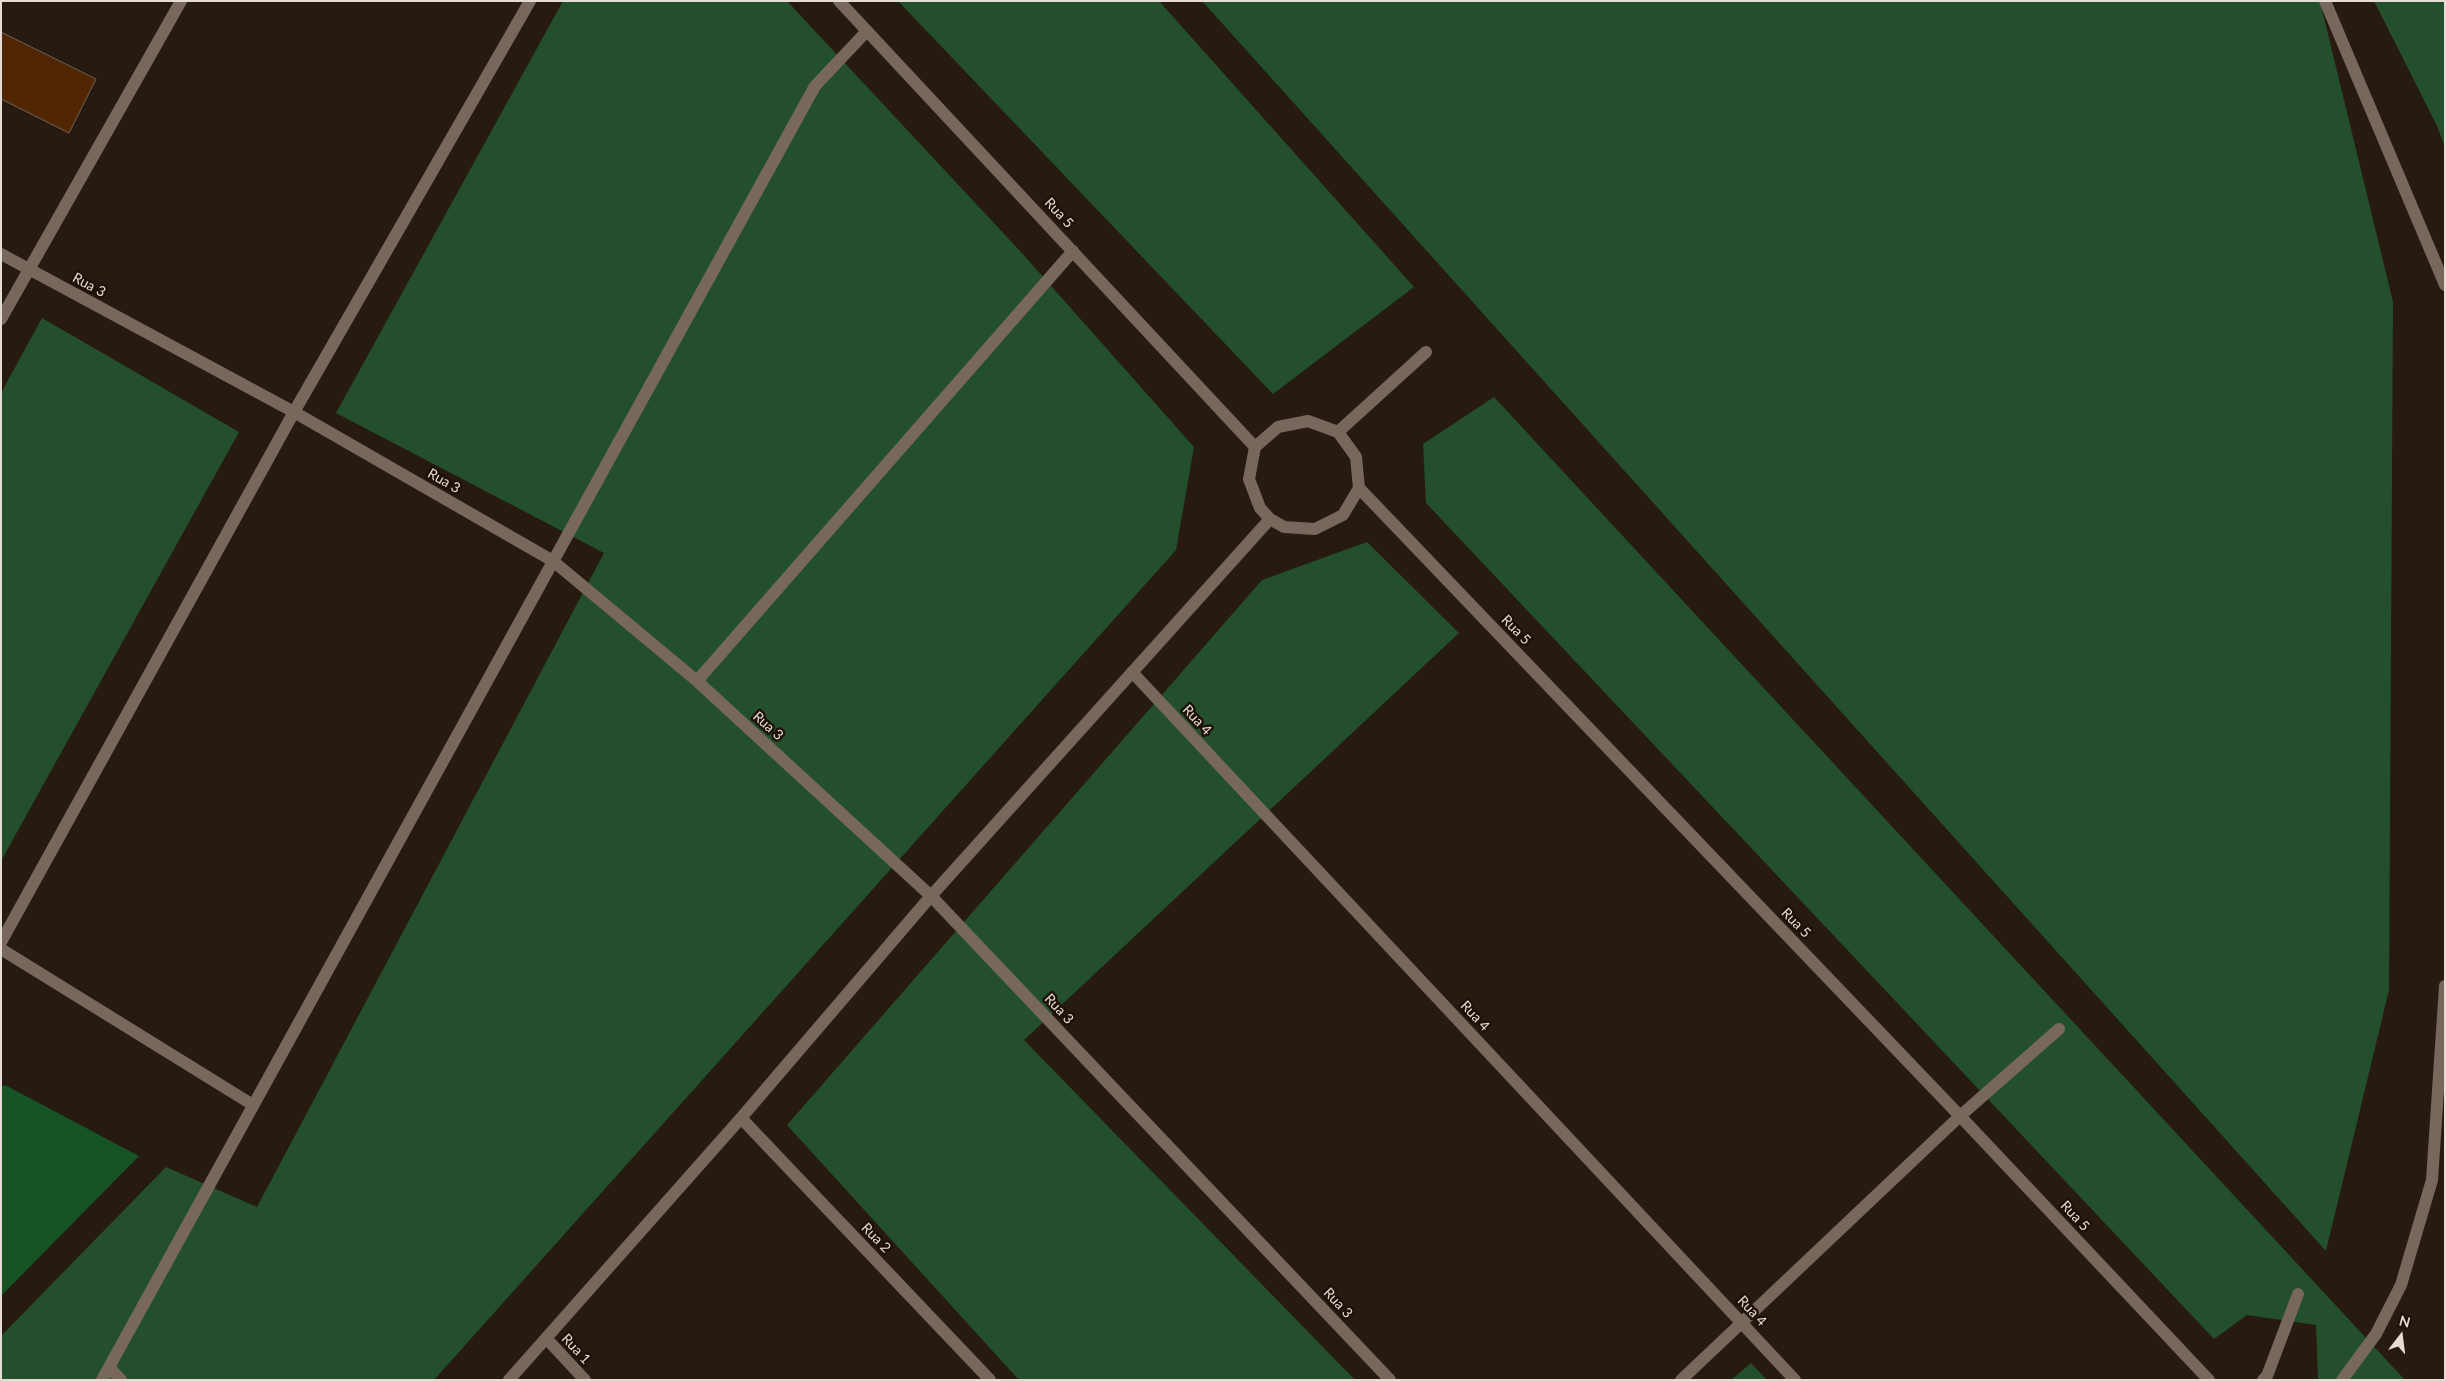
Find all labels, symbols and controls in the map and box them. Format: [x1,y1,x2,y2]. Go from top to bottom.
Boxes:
street label: Rua 5 [1041,194,1077,232]
street label: Rua 3 [70,269,108,301]
street label: Rua 3 [425,465,463,497]
street label: Rua 5 [1498,612,1534,648]
street label: Rua 4 [1179,701,1215,739]
street label: Rua 3 [749,708,787,744]
street label: Rua 5 [1778,905,1814,941]
street label: Rua 3 [1041,990,1077,1028]
street label: Rua 4 [1457,997,1493,1035]
street label: Rua 5 [2057,1197,2093,1235]
street label: Rua 2 [858,1220,894,1256]
street label: Rua 3 [1320,1284,1356,1322]
street label: Rua 4 [1734,1292,1770,1330]
north arrow [2376,1311,2426,1361]
text: N [2398,1311,2412,1331]
street label: Rua 1 [558,1330,594,1368]

